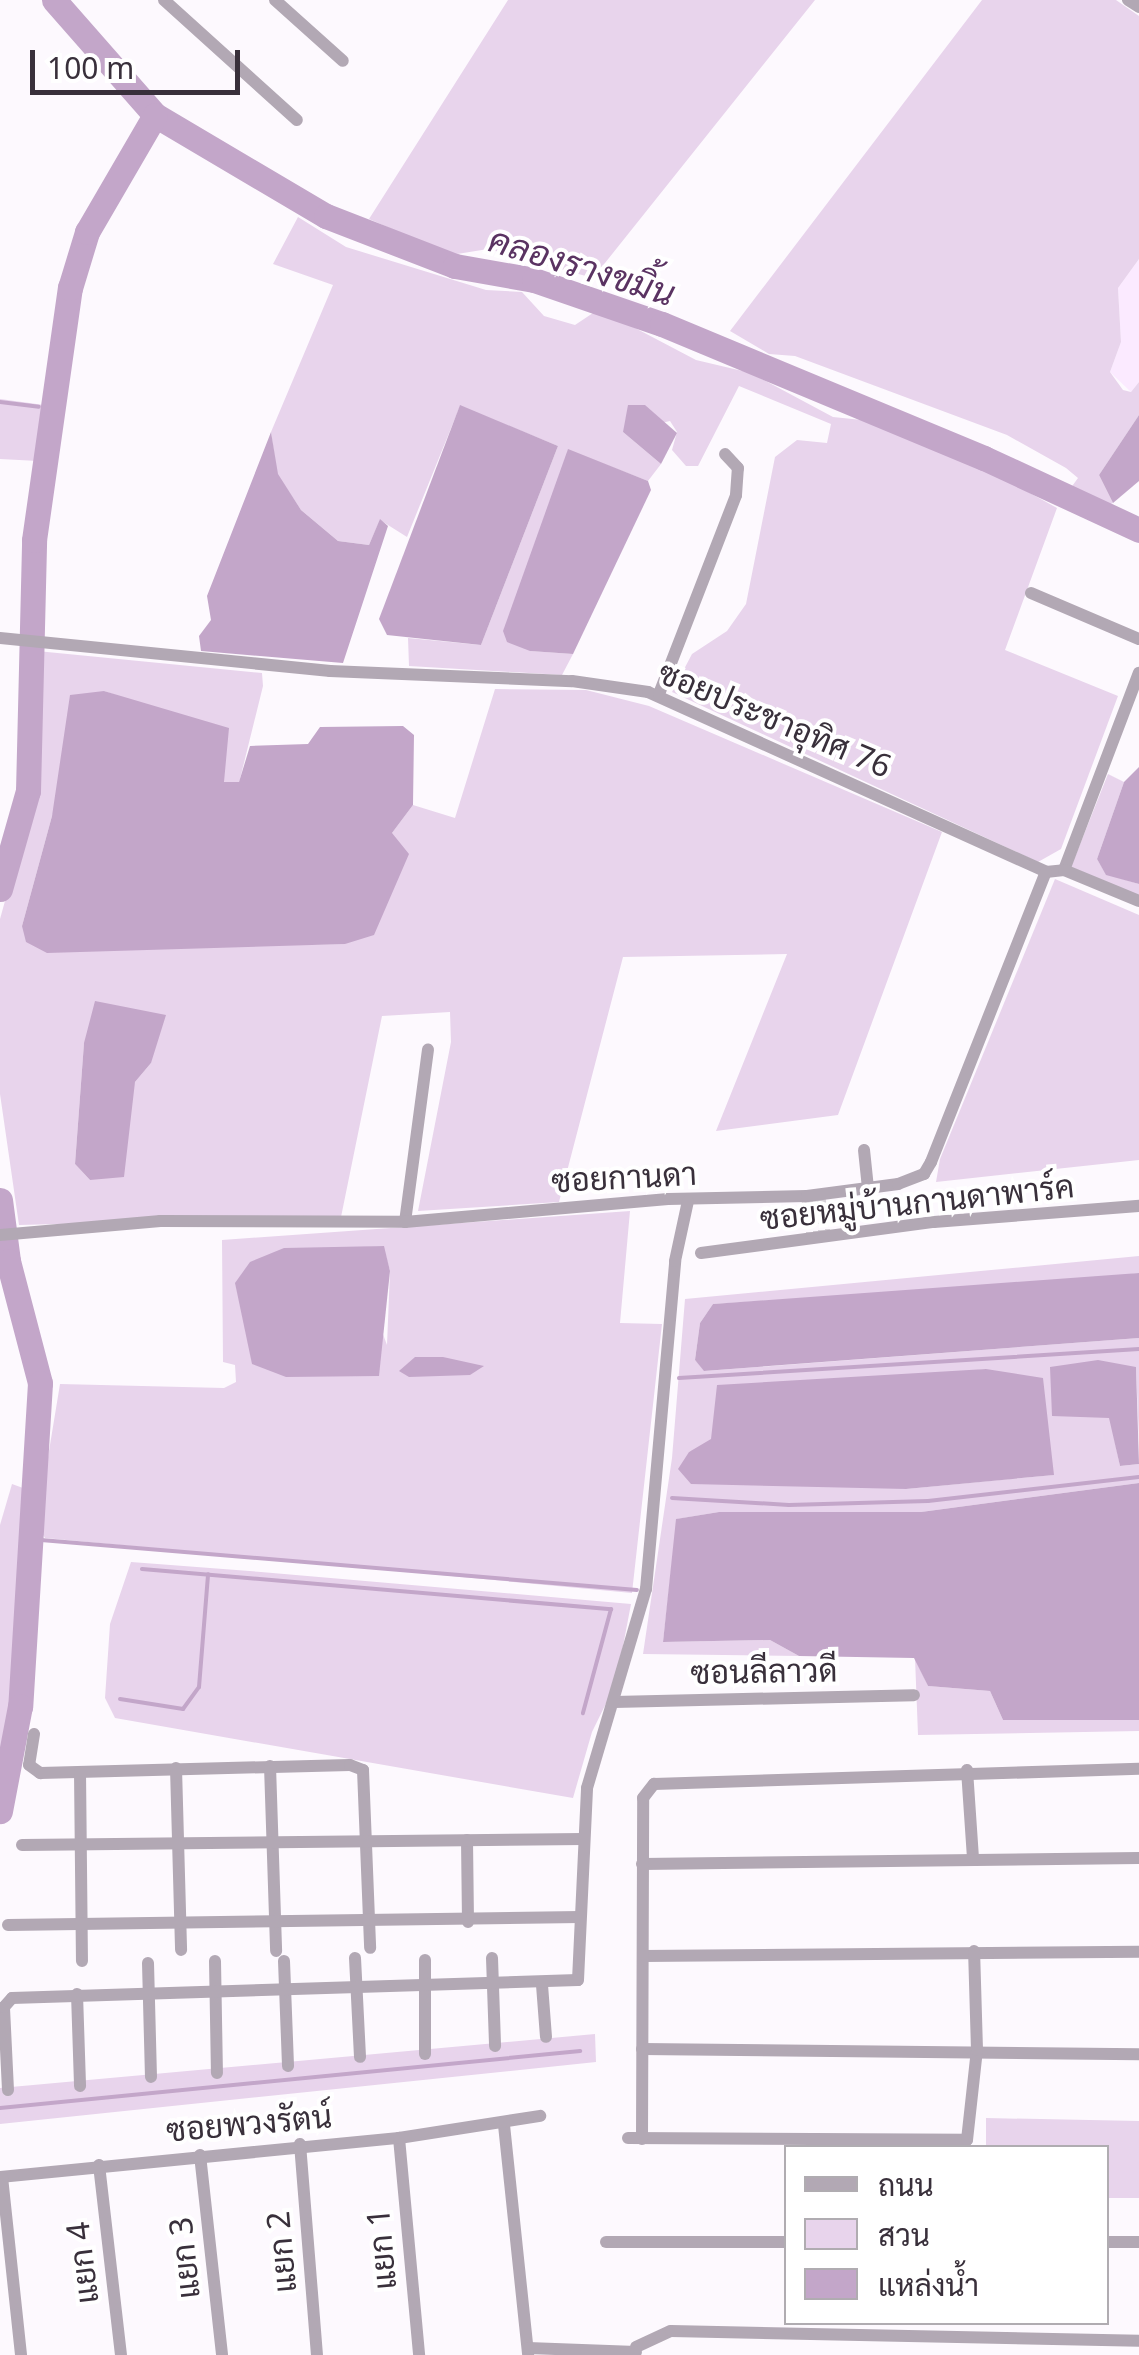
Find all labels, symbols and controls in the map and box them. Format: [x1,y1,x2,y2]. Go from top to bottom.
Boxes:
scale bar [35,30,245,92]
text: 100 m [47,47,134,88]
water label: คลองรางขมิ้น [484,218,680,314]
street label: ซอยประชาอุทิศ 76 [653,653,897,785]
street label: ซอยกานดา [550,1154,698,1200]
street label: ซอยหมู่บ้านกานดาพาร์ค [758,1166,1076,1238]
street label: ซอนลีลาวดี [690,1651,838,1691]
street label: ซอยพวงรัตน์ [165,2097,333,2149]
legend [784,2145,1109,2325]
text: ถนน [878,2164,934,2205]
street label: แยก 1 [358,2207,404,2291]
street label: แยก 2 [258,2210,304,2294]
text: สวน [878,2214,930,2255]
street label: แยก 3 [161,2215,207,2301]
street label: แยก 4 [58,2220,106,2306]
text: แหล่งน้ำ [878,2264,979,2305]

